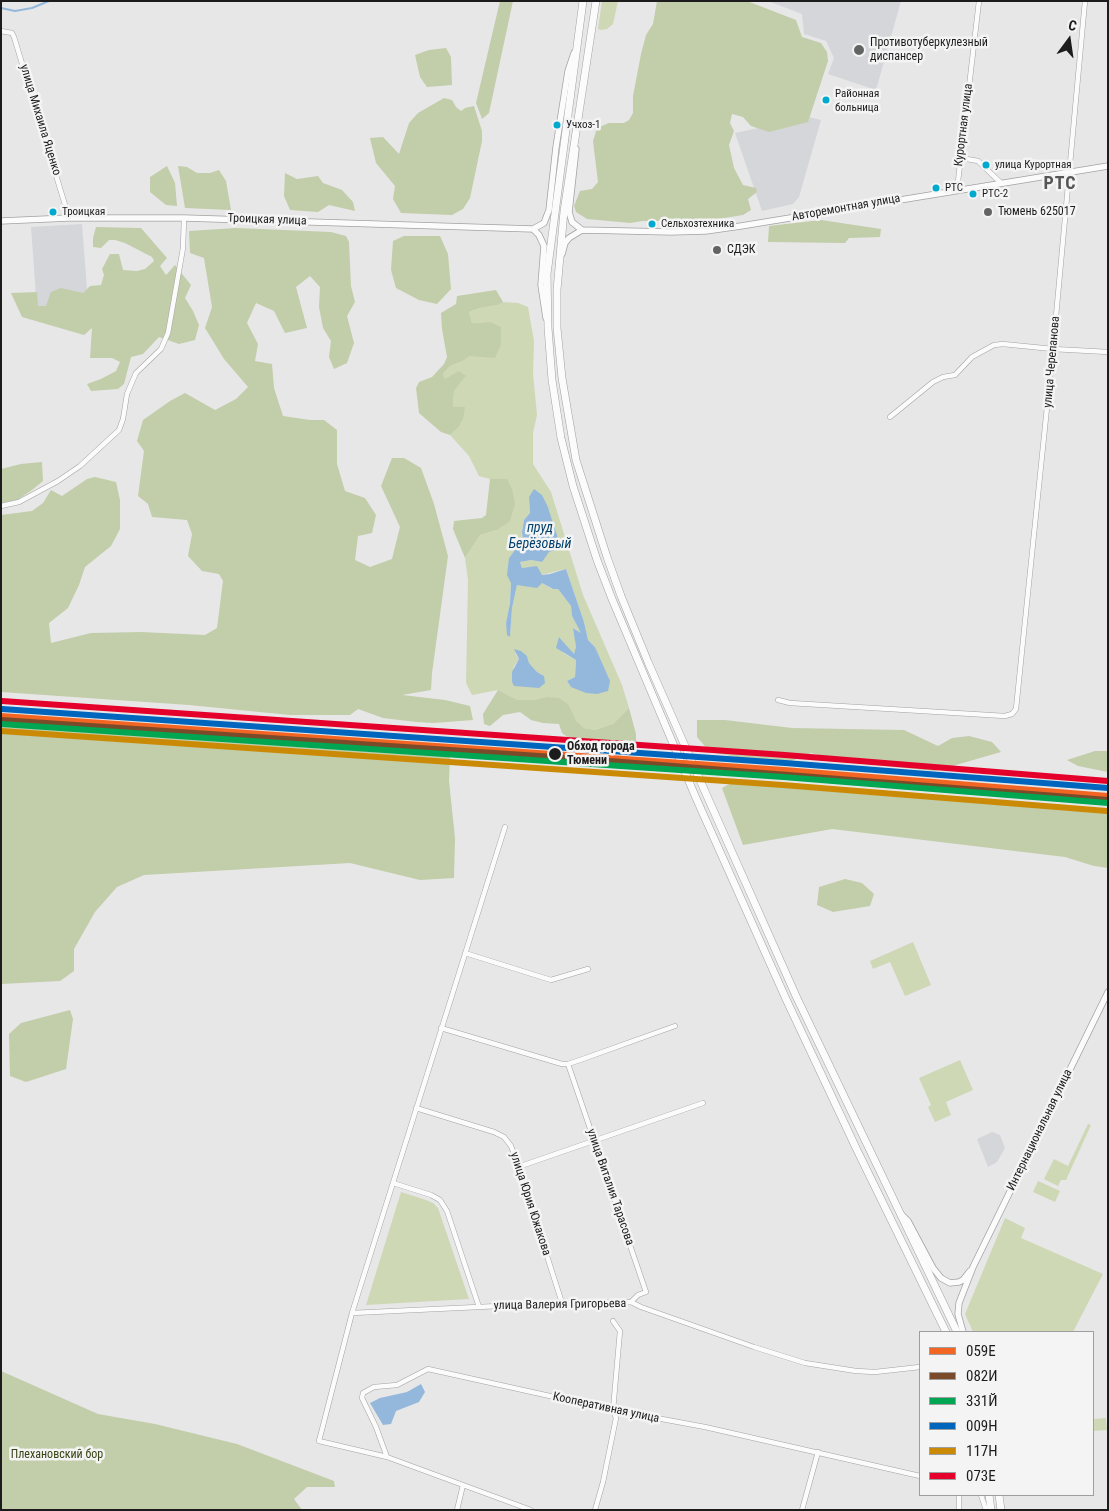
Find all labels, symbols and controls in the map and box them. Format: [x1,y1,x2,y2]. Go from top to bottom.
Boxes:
north arrow [1044,15,1094,65]
text: С [1067,17,1078,34]
place label: Противотуберкулезный диспансер [870,36,988,64]
marker: Противотуберкулезный диспансер [852,43,866,57]
street label: улица Михаила Яценко [16,63,64,177]
street label: Курортная улица [952,83,976,167]
place label: Районная больница [835,87,879,113]
marker: Районная больница [821,95,831,105]
place label: Учхоз-1 [566,118,600,132]
marker: Учхоз-1 [552,120,562,130]
place label: улица Курортная [995,158,1071,172]
marker: улица Курортная [981,160,991,170]
district label: РТС [1043,173,1077,195]
place label: РТС [945,181,963,195]
marker: РТС [931,183,941,193]
place label: РТС-2 [982,187,1008,201]
marker: РТС-2 [968,189,978,199]
street label: Авторемонтная улица [791,191,901,225]
place label: Троицкая [62,205,105,219]
place label: Тюмень 625017 [998,205,1076,219]
marker: Тюмень 625017 [982,206,994,218]
marker: Троицкая [48,207,58,217]
street label: Троицкая улица [227,211,307,229]
place label: Сельхозтехника [661,217,734,231]
marker: Сельхозтехника [647,219,657,229]
place label: СДЭК [727,243,756,257]
marker: СДЭК [711,244,723,256]
street label: улица Черепанова [1041,316,1063,408]
water label: пруд Берёзовый [509,520,571,552]
place label: Обход города Тюмени [567,740,635,768]
marker: Обход города Тюмени [547,746,563,762]
street label: Интернациональная улица [1004,1067,1076,1193]
street label: улица Виталия Тарасова [583,1127,637,1247]
street label: улица Юрия Южакова [506,1150,554,1258]
street label: улица Валерия Григорьева [494,1297,626,1313]
legend [919,1331,1094,1496]
text: 059Е [966,1342,996,1360]
text: 082И [966,1367,998,1385]
street label: Кооперативная улица [551,1390,661,1426]
text: 331Й [966,1392,998,1410]
text: 009Н [966,1417,998,1435]
text: 117Н [966,1442,998,1460]
park label: Плехановский бор [11,1448,103,1462]
text: 073Е [966,1467,996,1485]

